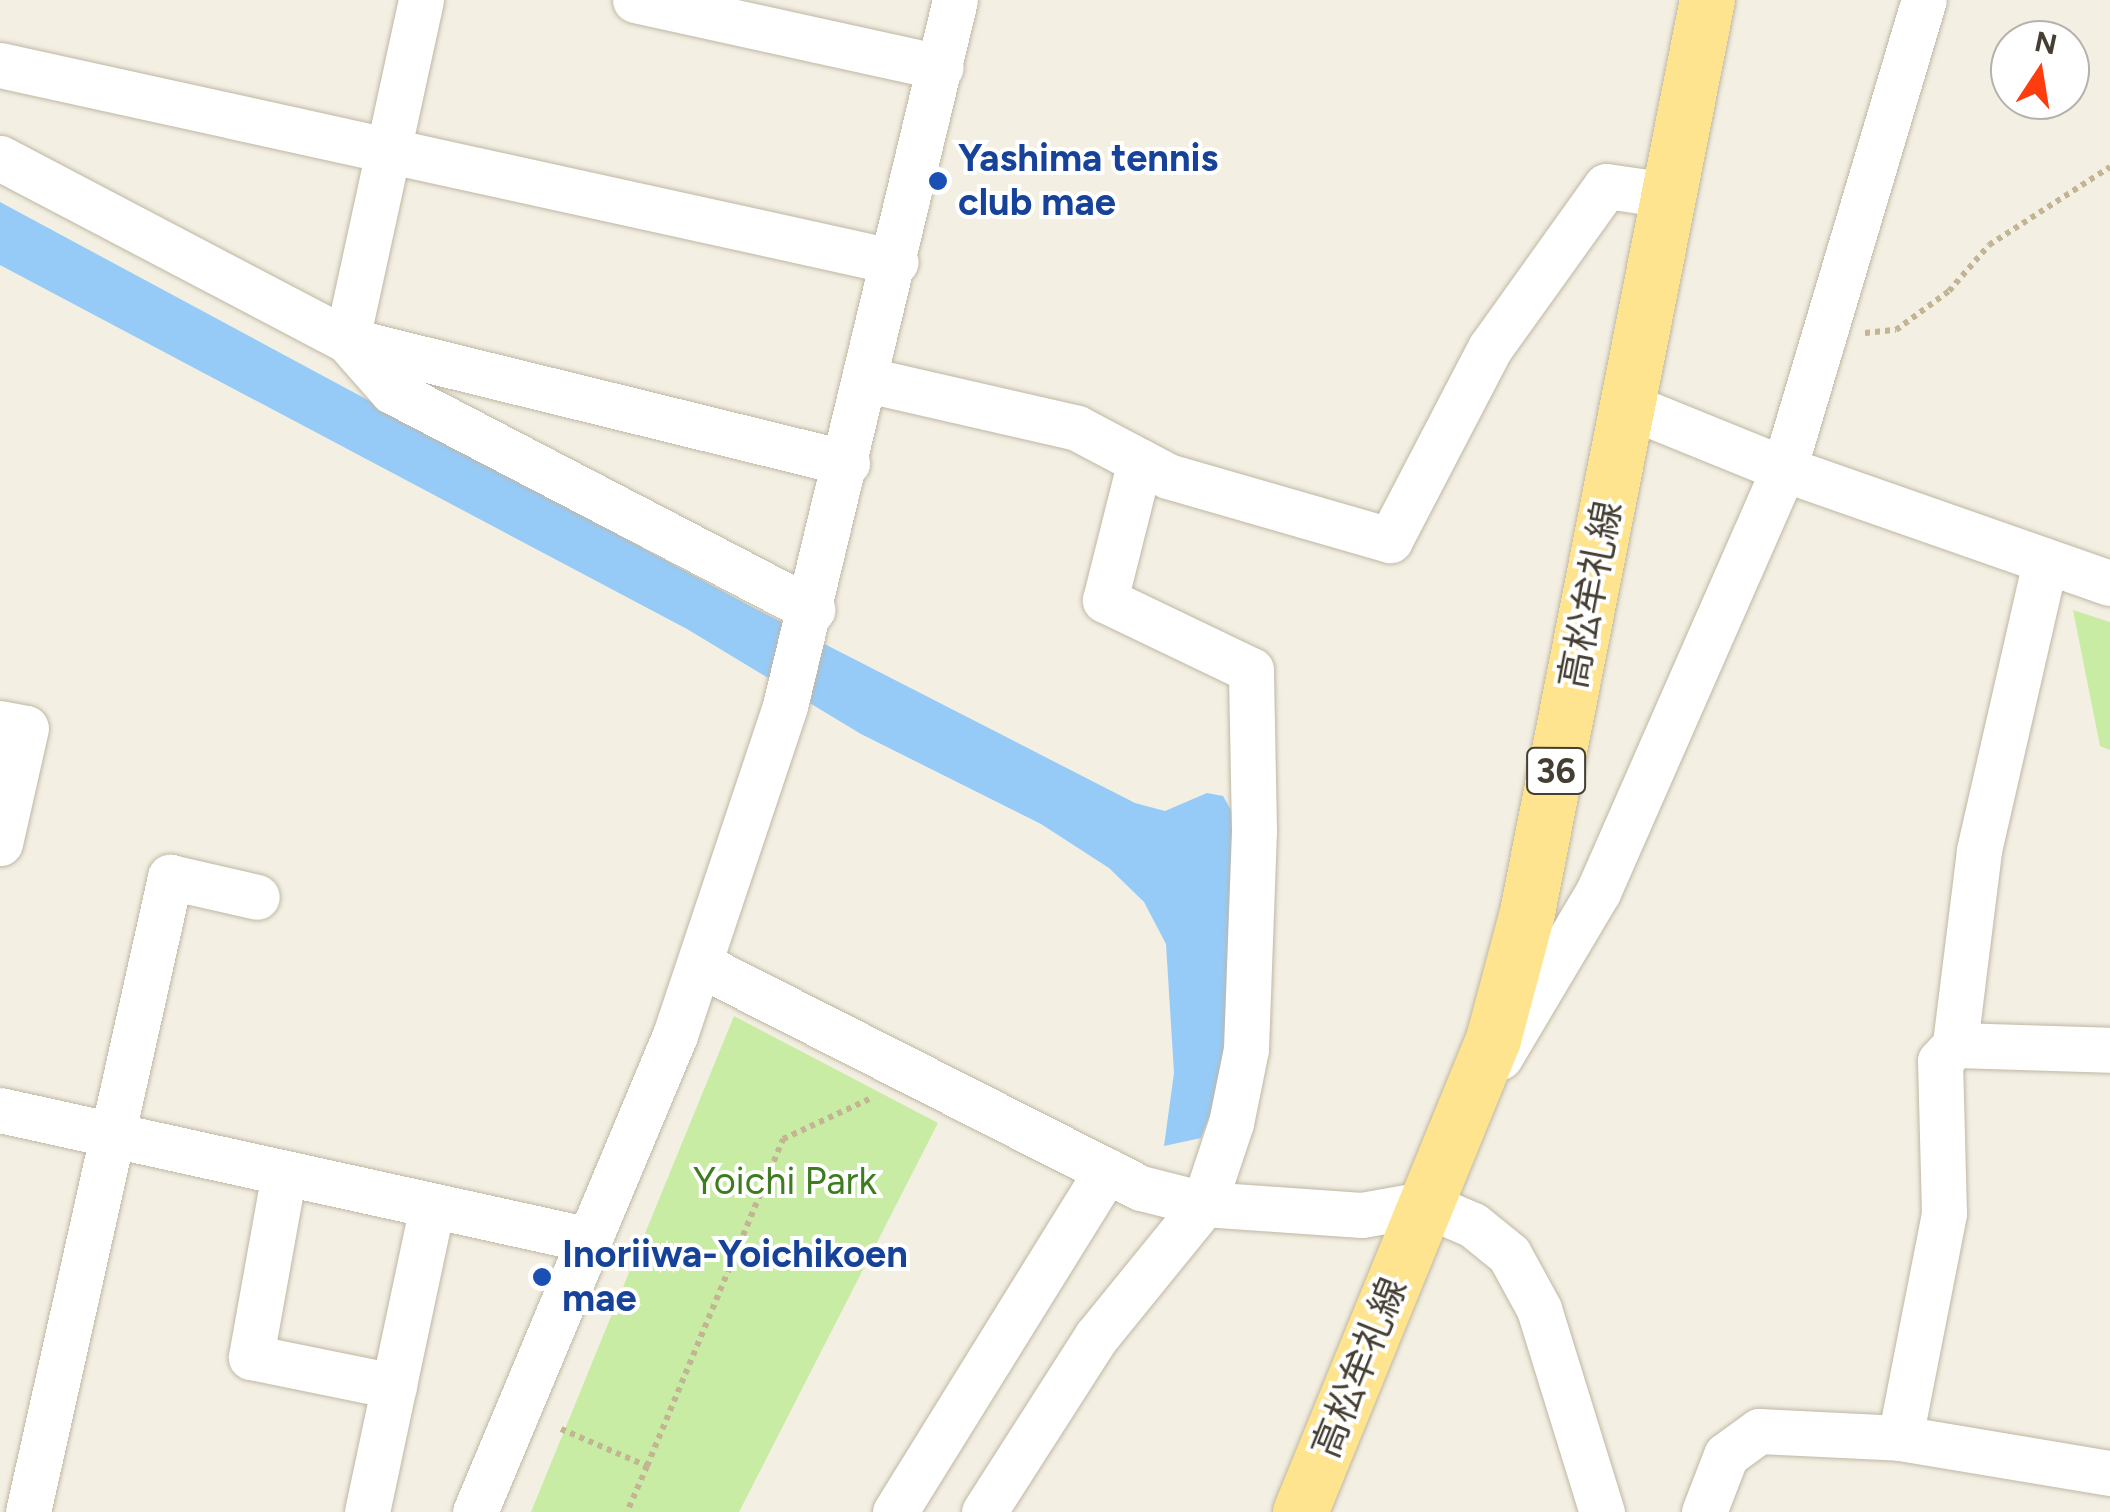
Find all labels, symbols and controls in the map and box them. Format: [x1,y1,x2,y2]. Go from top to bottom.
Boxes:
north arrow [1990,20,2090,120]
text: N [2032,24,2060,61]
place label: Yashima tennis club mae [958,136,1218,225]
marker: Yashima tennis club mae [927,170,949,192]
street label: 高松牟礼線 [1550,497,1632,693]
road number: 36 [1526,741,1586,801]
park label: Yoichi Park [693,1159,877,1205]
place label: Inoriiwa-Yoichikoen mae [562,1232,908,1322]
marker: Inoriiwa-Yoichikoen mae [531,1266,553,1288]
street label: 高松牟礼線 [1303,1271,1417,1465]

